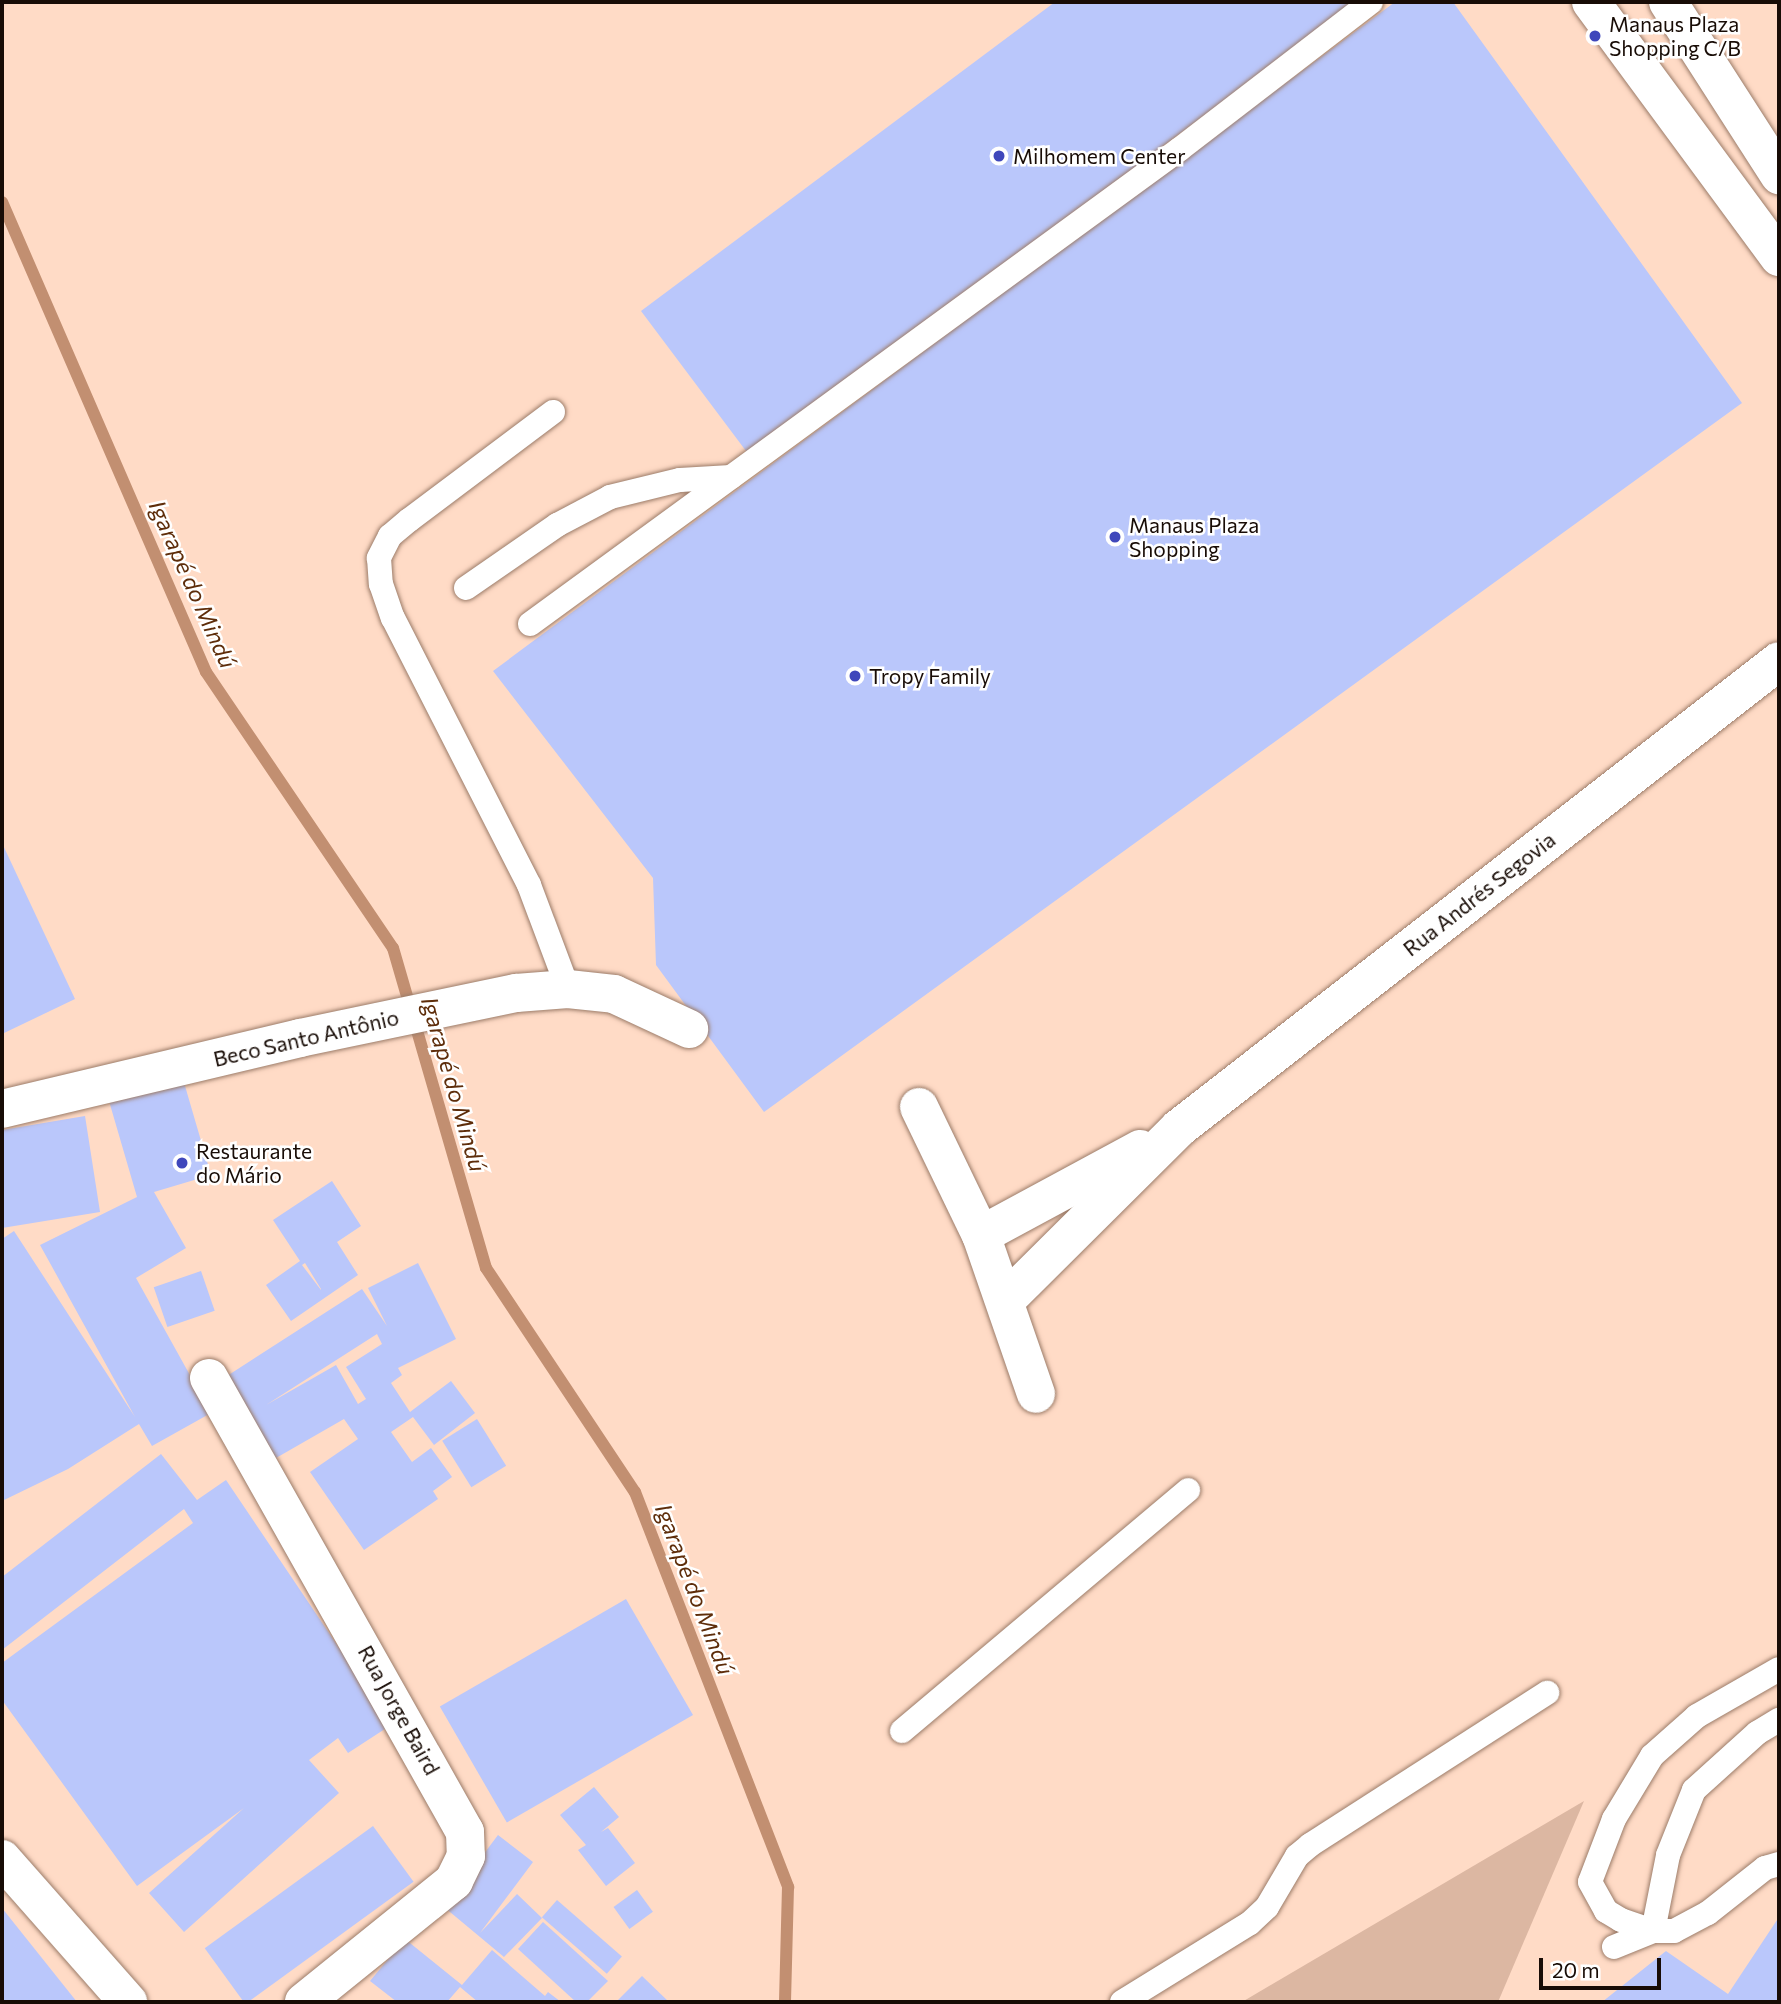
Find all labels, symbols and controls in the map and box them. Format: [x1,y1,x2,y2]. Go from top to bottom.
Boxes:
place label: Manaus Plaza Shopping C/B [1609,11,1741,61]
marker: Manaus Plaza Shopping C/B [1587,28,1603,44]
place label: Milhomem Center [1013,143,1186,169]
marker: Milhomem Center [991,148,1007,164]
water label: Igarapé do Mindú [144,496,242,672]
place label: Manaus Plaza Shopping [1129,512,1259,562]
marker: Manaus Plaza Shopping [1107,529,1123,545]
place label: Tropy Family [869,663,991,689]
marker: Tropy Family [847,668,863,684]
street label: Rua Andrés Segovia [1398,827,1560,961]
water label: Igarapé do Mindú [416,993,492,1175]
street label: Beco Santo Antônio [211,1004,401,1072]
place label: Restaurante do Mário [196,1138,312,1188]
marker: Restaurante do Mário [174,1155,190,1171]
water label: Igarapé do Mindú [650,1500,740,1678]
street label: Rua Jorge Baird [353,1641,445,1779]
scale bar [1543,1944,1666,1988]
text: 20 m [1552,1957,1600,1982]

